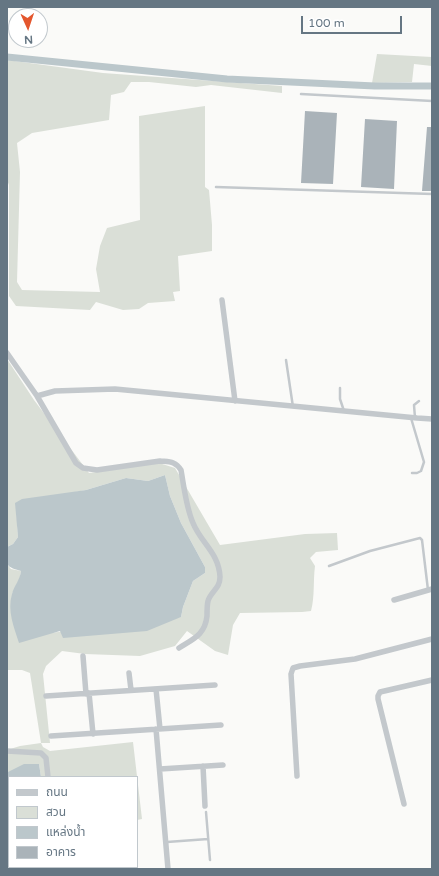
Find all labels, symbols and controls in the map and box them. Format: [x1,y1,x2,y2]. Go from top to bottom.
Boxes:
north arrow [8,8,48,48]
scale bar [303,8,404,34]
text: 100 m [308,16,345,30]
text: N [24,33,33,46]
legend [8,776,138,868]
text: ถนน [46,785,68,799]
text: สวน [46,805,66,819]
text: แหล่งน้ำ [46,825,85,839]
text: อาคาร [46,845,76,859]

